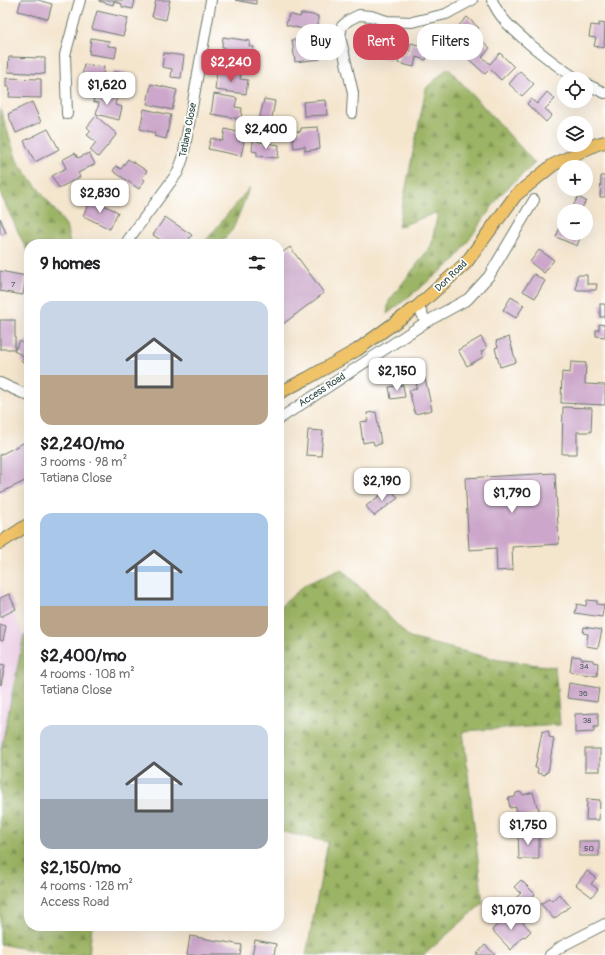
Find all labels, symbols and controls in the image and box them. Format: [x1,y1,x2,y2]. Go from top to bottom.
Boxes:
chip: Buy [296,24,345,60]
chip: Rent [353,24,409,60]
chip: Filters [417,24,483,60]
pin: $2,240 [198,49,264,83]
text: $2,240 [210,54,252,70]
pin: $1,620 [74,72,140,106]
map controls [557,72,593,240]
button: locate [557,72,593,108]
text: $1,620 [87,77,127,93]
street label: Tatiana Close [177,102,199,158]
pin: $2,400 [233,116,299,150]
button: layers [557,116,593,152]
text: $2,400 [245,121,287,137]
button: + [557,160,593,196]
pin: $2,830 [67,180,133,214]
text: $2,830 [80,185,120,201]
button: − [557,204,593,240]
icon: filters [246,252,268,274]
text: 9 homes [40,253,100,274]
street label: Don Road [432,258,470,294]
house number: 7 [11,280,16,289]
icon: home [118,327,190,399]
pin: $2,150 [364,358,430,392]
text: $2,150 [378,363,416,379]
street label: Access Road [296,370,348,410]
text: $2,240/mo [40,433,124,454]
text: 3 rooms · 98 m² [40,454,127,470]
pin: $2,190 [349,468,415,502]
text: Tatiana Close [40,470,112,486]
text: $2,190 [363,473,401,489]
pin: $1,790 [479,480,545,514]
text: $1,790 [493,485,531,501]
icon: home [118,539,190,611]
text: $2,400/mo [40,645,126,666]
house number: 34 [579,662,589,671]
text: 4 rooms · 108 m² [40,666,135,682]
text: Tatiana Close [40,682,112,698]
house number: 36 [578,689,588,698]
house number: 38 [583,716,591,725]
icon: home [118,751,190,823]
pin: $1,750 [495,812,561,846]
text: $1,750 [509,817,547,833]
house number: 50 [584,844,594,853]
text: $2,150/mo [40,857,121,878]
text: 4 rooms · 128 m² [40,878,133,894]
text: Access Road [40,894,109,910]
pin: $1,070 [478,897,544,931]
text: $1,070 [491,902,531,918]

